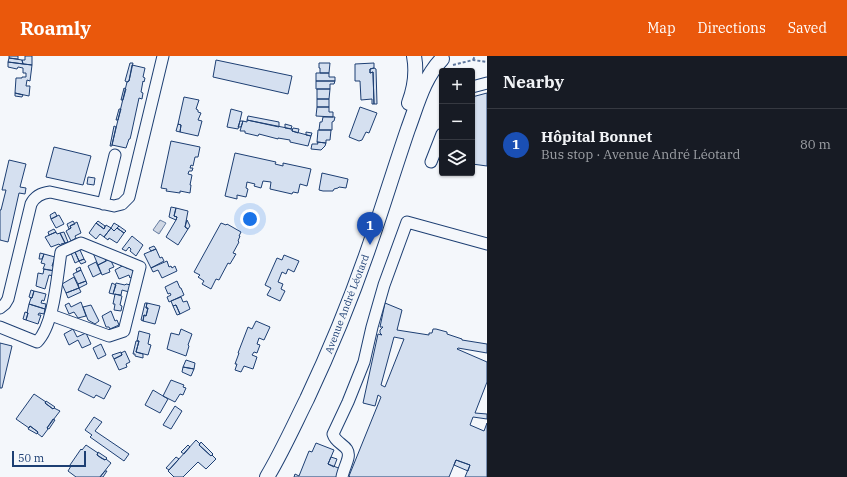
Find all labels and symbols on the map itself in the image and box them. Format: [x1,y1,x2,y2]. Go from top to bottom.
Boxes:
your location [240,209,260,229]
pin: 1 [357,212,383,245]
street label: Avenue André Léotard [322,252,372,356]
scale bar [12,449,86,468]

